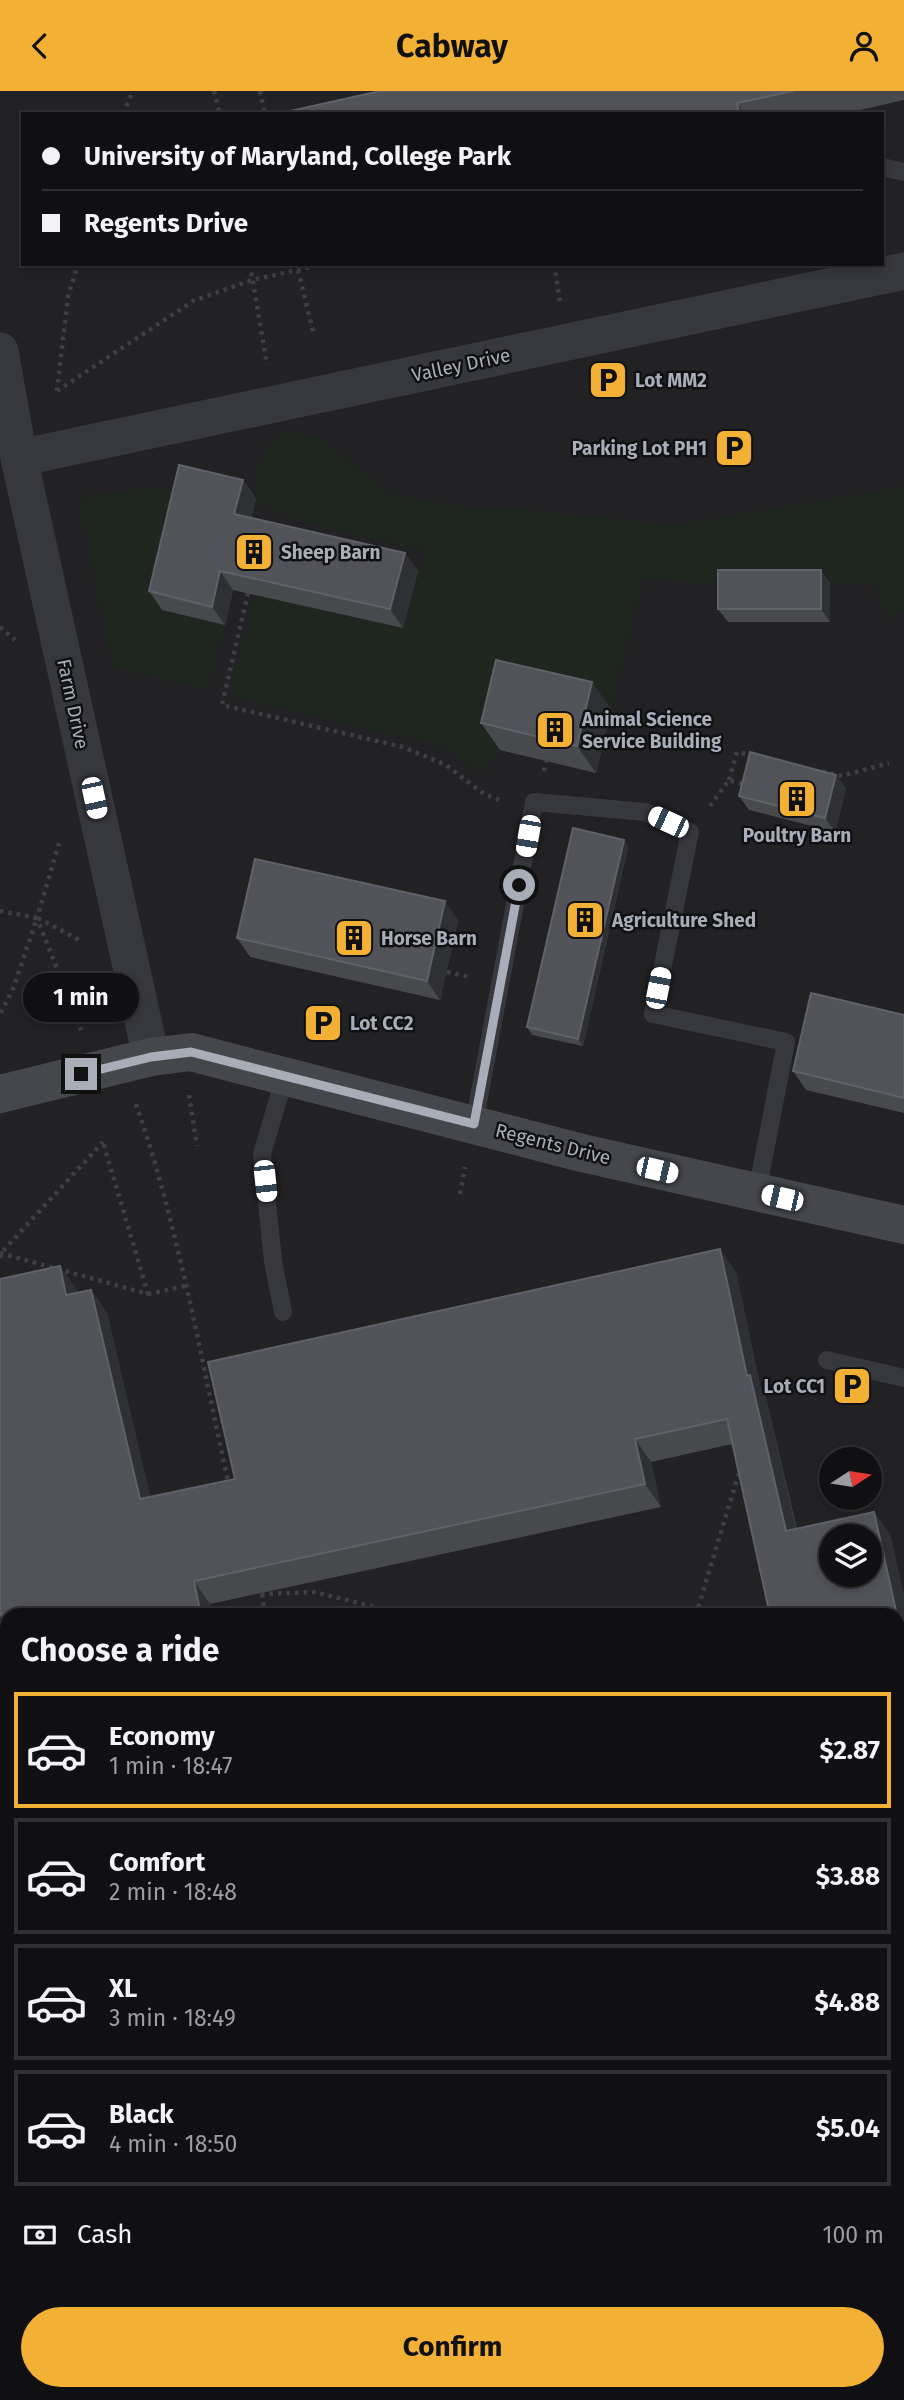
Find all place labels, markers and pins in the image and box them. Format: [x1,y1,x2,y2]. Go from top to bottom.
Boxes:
parking icon: Lot MM2 [587,359,629,401]
place label: Lot MM2 [635,369,707,392]
parking icon: Parking Lot PH1 [713,427,755,469]
place label: Parking Lot PH1 [572,437,707,460]
building icon: Sheep Barn [233,531,275,573]
place label: Sheep Barn [281,541,380,564]
place label: Animal Science Service Building [581,708,722,753]
building icon: Animal Science Service Building [534,709,576,751]
building icon: Poultry Barn [776,778,818,820]
place label: Poultry Barn [743,824,851,847]
building icon: Agriculture Shed [564,899,606,941]
place label: Agriculture Shed [611,909,756,932]
building icon: Horse Barn [333,917,375,959]
place label: Horse Barn [381,927,477,950]
parking icon: Lot CC2 [302,1002,344,1044]
place label: Lot CC2 [350,1012,414,1035]
parking icon: Lot CC1 [831,1365,873,1407]
place label: Lot CC1 [764,1375,825,1398]

